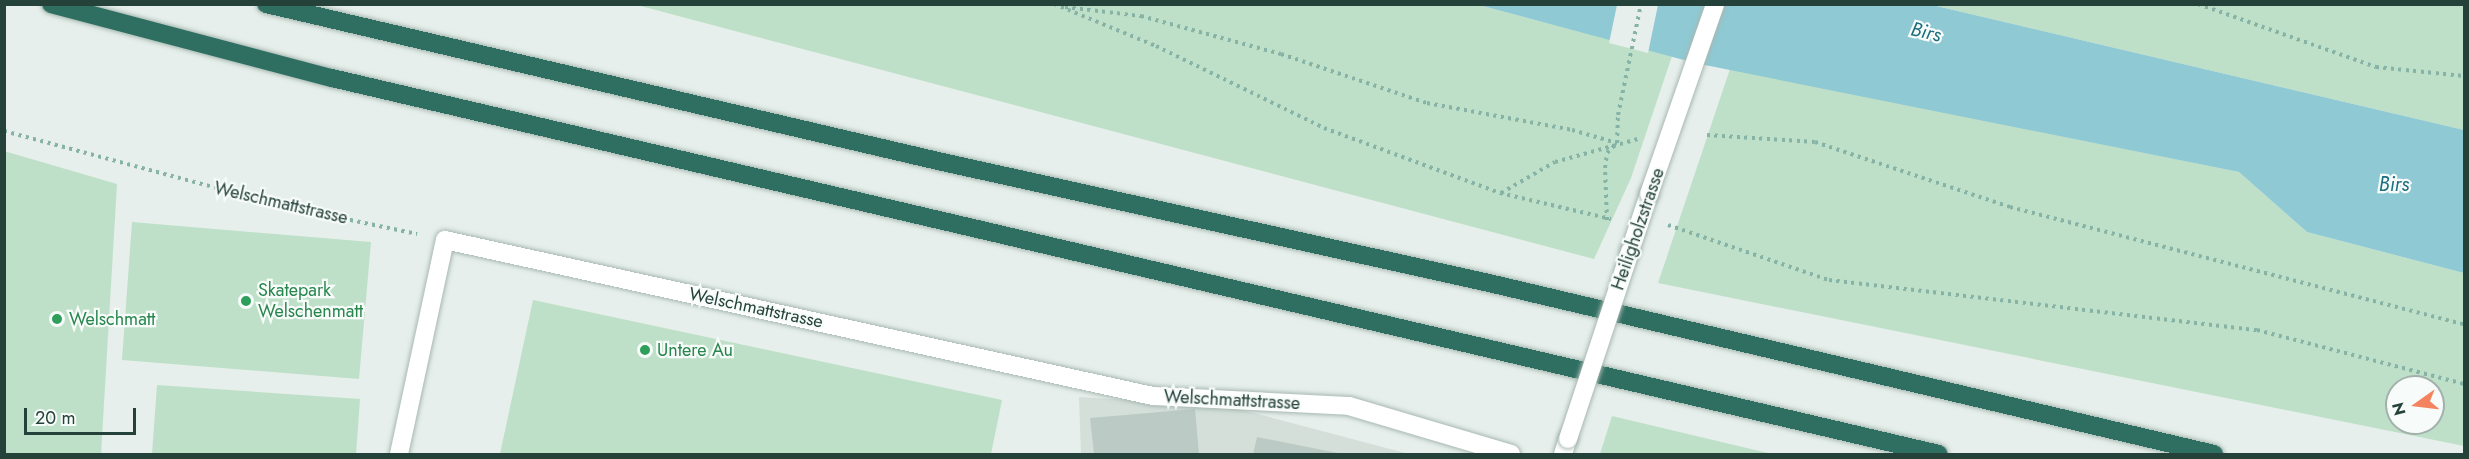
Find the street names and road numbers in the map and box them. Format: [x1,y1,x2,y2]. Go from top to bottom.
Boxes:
street label: Heiligholzstrasse [1607,165,1669,293]
street label: Welschmattstrasse [212,177,350,229]
street label: Welschmattstrasse [687,283,825,333]
street label: Welschmattstrasse [1163,386,1301,414]

